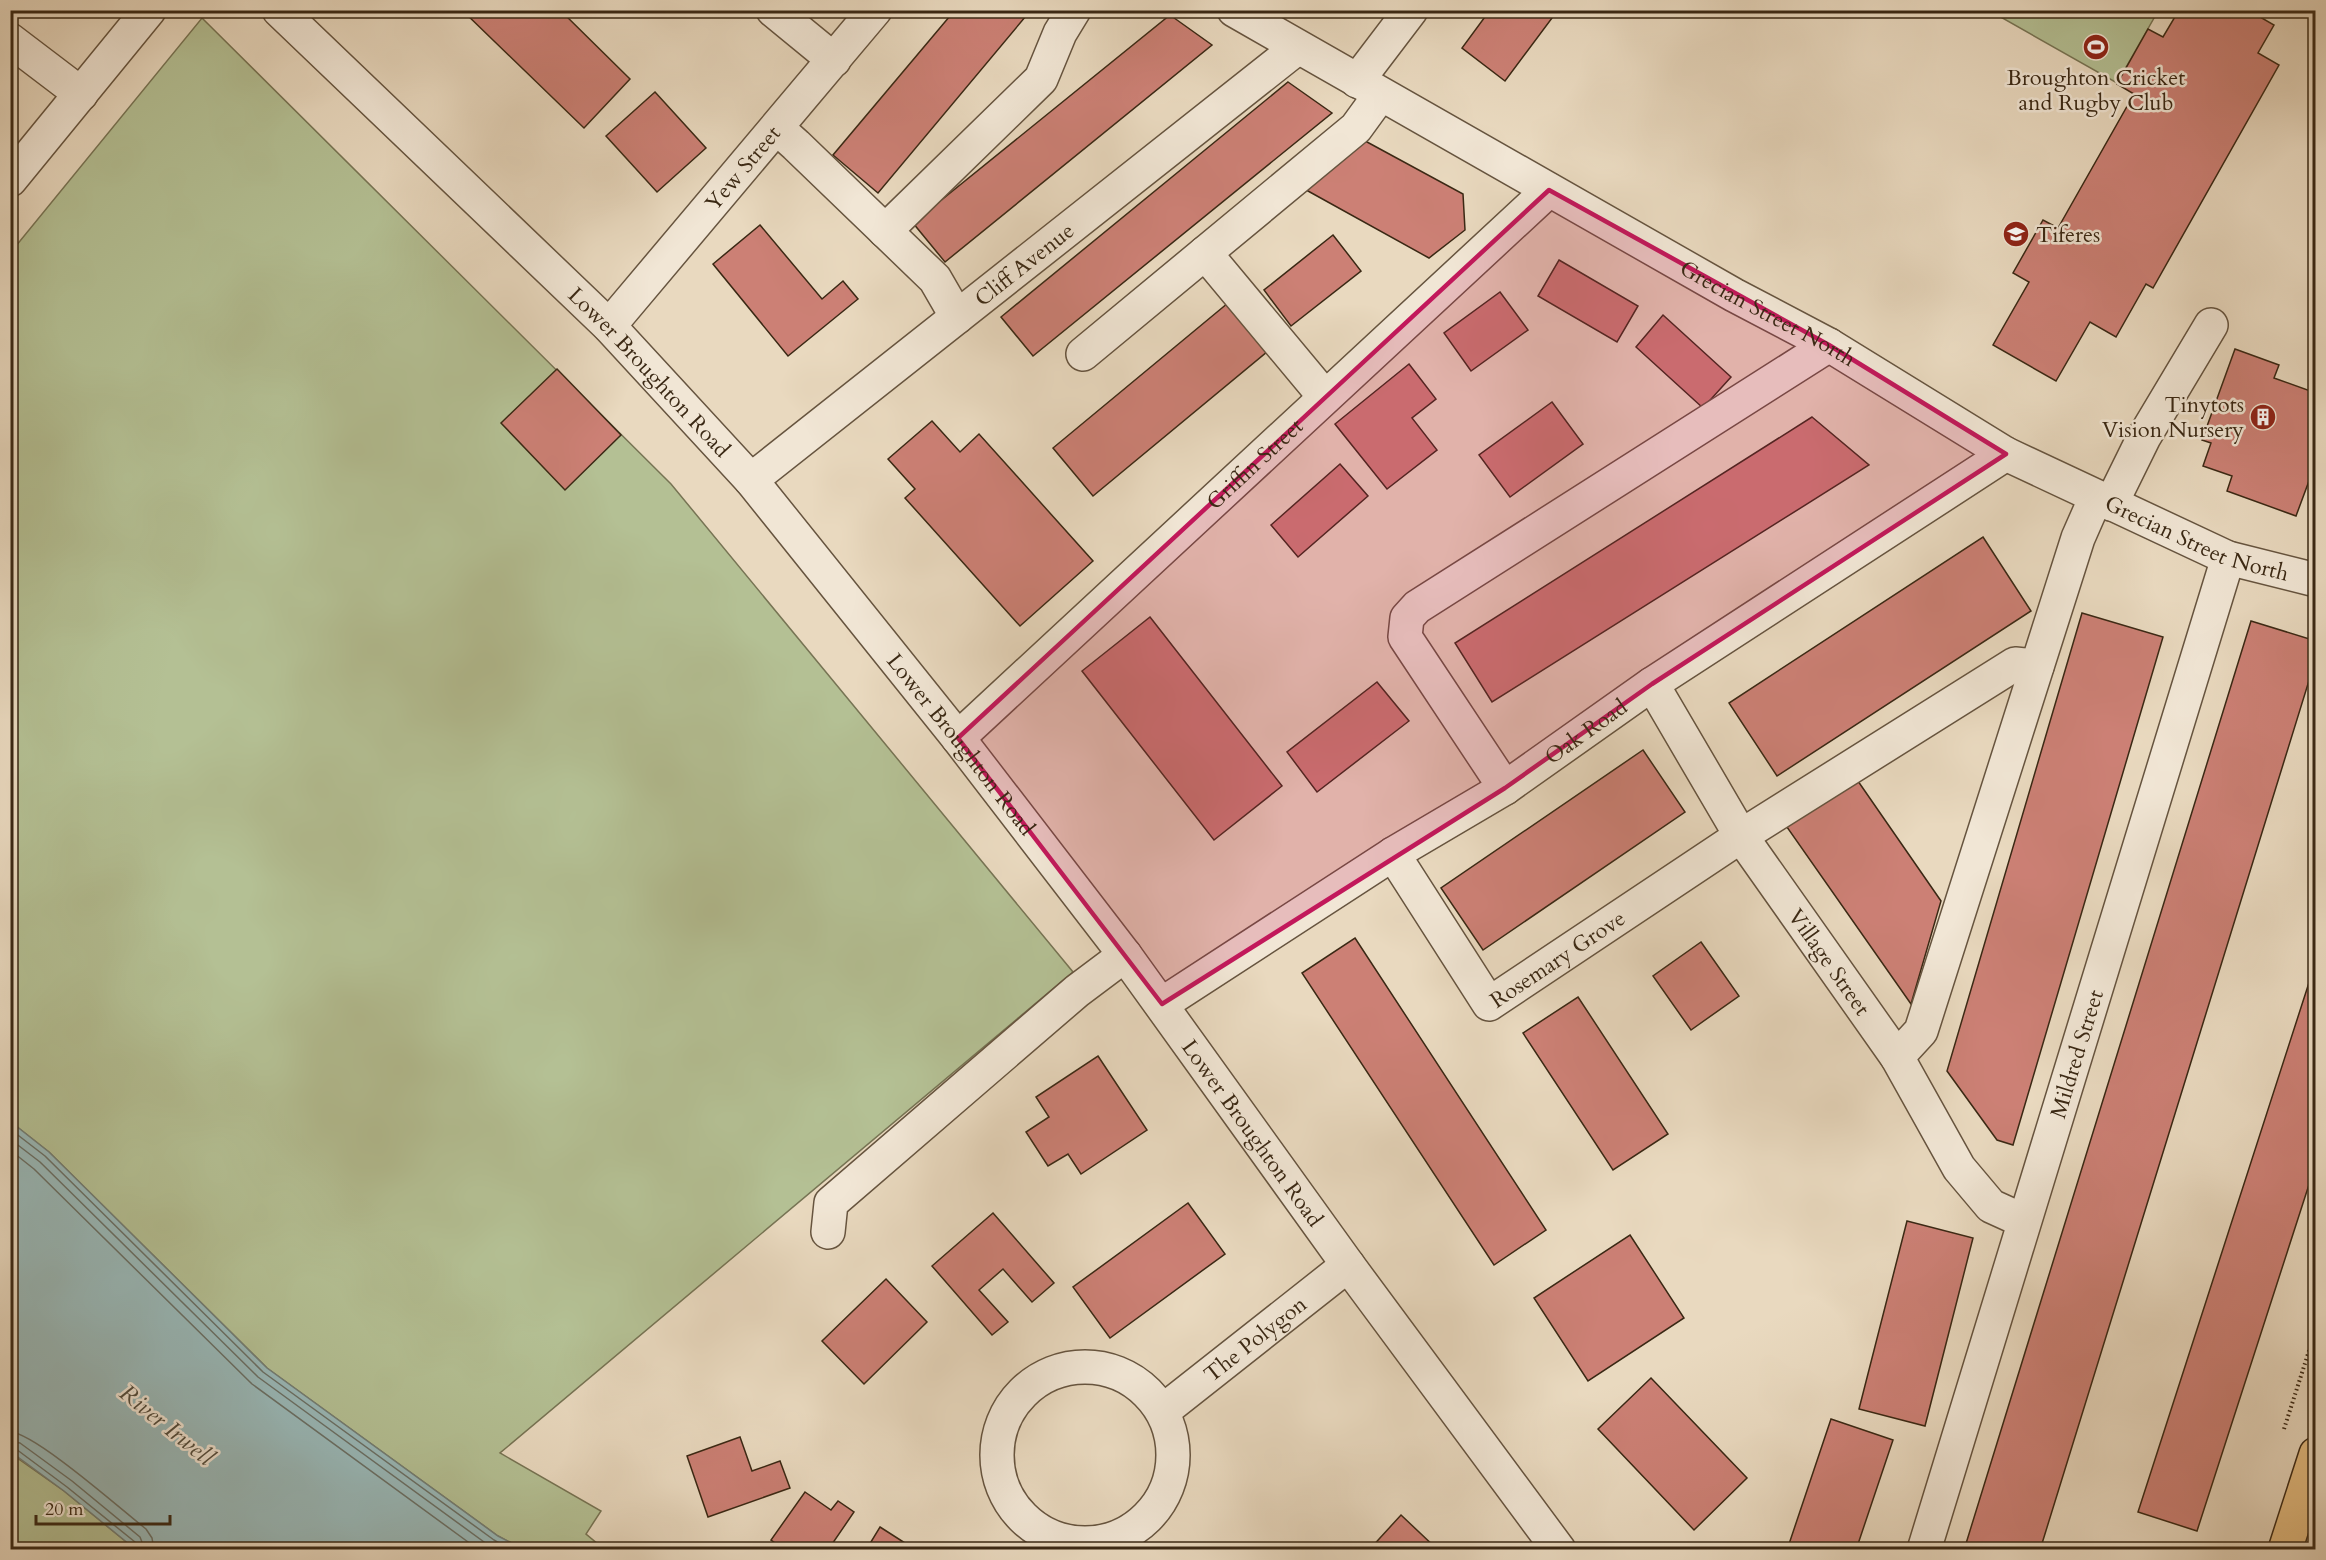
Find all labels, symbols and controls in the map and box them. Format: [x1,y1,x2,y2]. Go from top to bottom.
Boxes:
sports icon: Broughton Cricket and Rugby Club [2081,32,2111,62]
place label: Broughton Cricket and Rugby Club [2007,63,2185,118]
street label: Yew Street [698,119,788,217]
street label: Cliff Avenue [968,216,1081,314]
school or university icon: Tiferes [2001,219,2031,249]
place label: Tiferes [2036,220,2100,250]
street label: Grecian Street North [1674,253,1861,374]
street label: Lower Broughton Road [561,281,737,464]
place label: Tinytots Vision Nursery [2102,390,2244,445]
building icon: Tinytots Vision Nursery [2248,402,2278,432]
street label: Griffin Street [1200,412,1310,517]
street label: Grecian Street North [2100,488,2292,589]
street label: Lower Broughton Road [880,647,1042,842]
street label: Oak Road [1539,692,1634,771]
street label: Rosemary Grove [1484,903,1631,1015]
street label: Village Street [1781,903,1877,1022]
street label: Mildred Street [2043,986,2111,1122]
street label: Lower Broughton Road [1175,1034,1330,1233]
street label: The Polygon [1198,1289,1313,1389]
water label: River Irwell [112,1377,222,1475]
scale bar [36,1488,170,1526]
text: 20 m [45,1497,84,1522]

